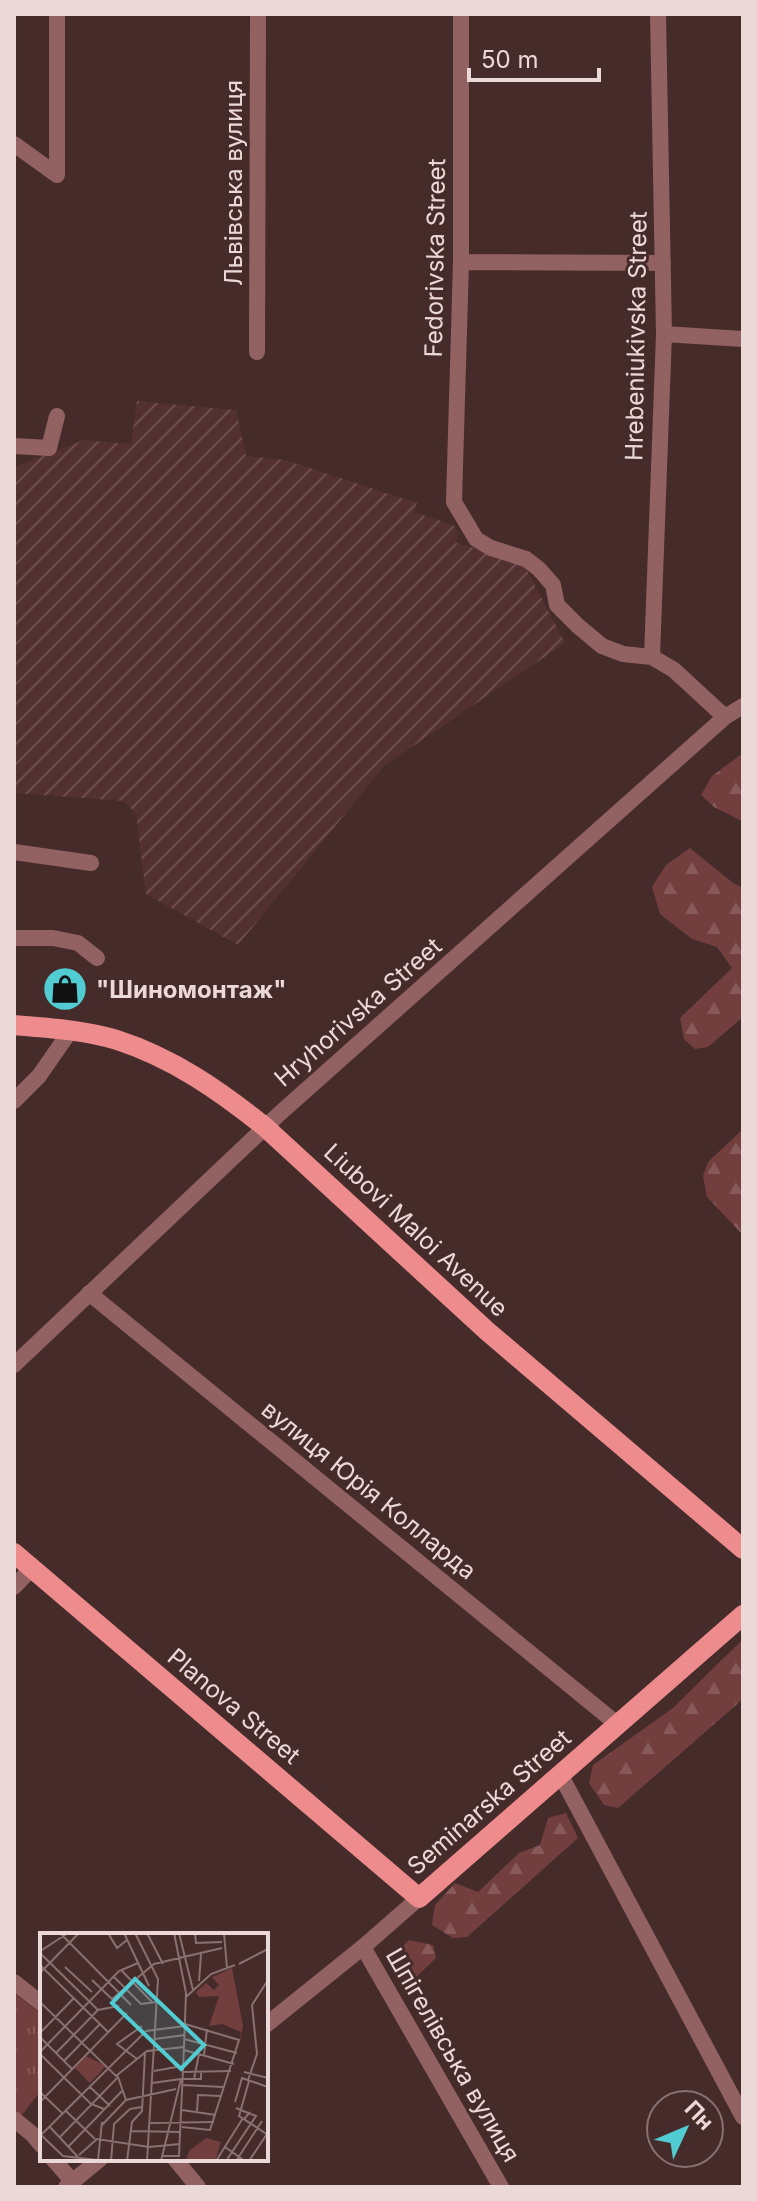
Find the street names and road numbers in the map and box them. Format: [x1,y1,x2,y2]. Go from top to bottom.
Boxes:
street label: Львівська вулиця [219,80,248,286]
street label: Fedorivska Street [419,158,451,358]
street label: Hrebeniukivska Street [619,211,653,461]
street label: Hryhorivska Street [269,931,448,1092]
street label: Liubovi Maloi Avenue [318,1137,514,1323]
street label: вулиця Юрія Колларда [256,1395,482,1585]
street label: Planova Street [162,1642,306,1770]
street label: Seminarska Street [401,1723,577,1881]
street label: Шпігелівська вулиця [380,1943,526,2167]

